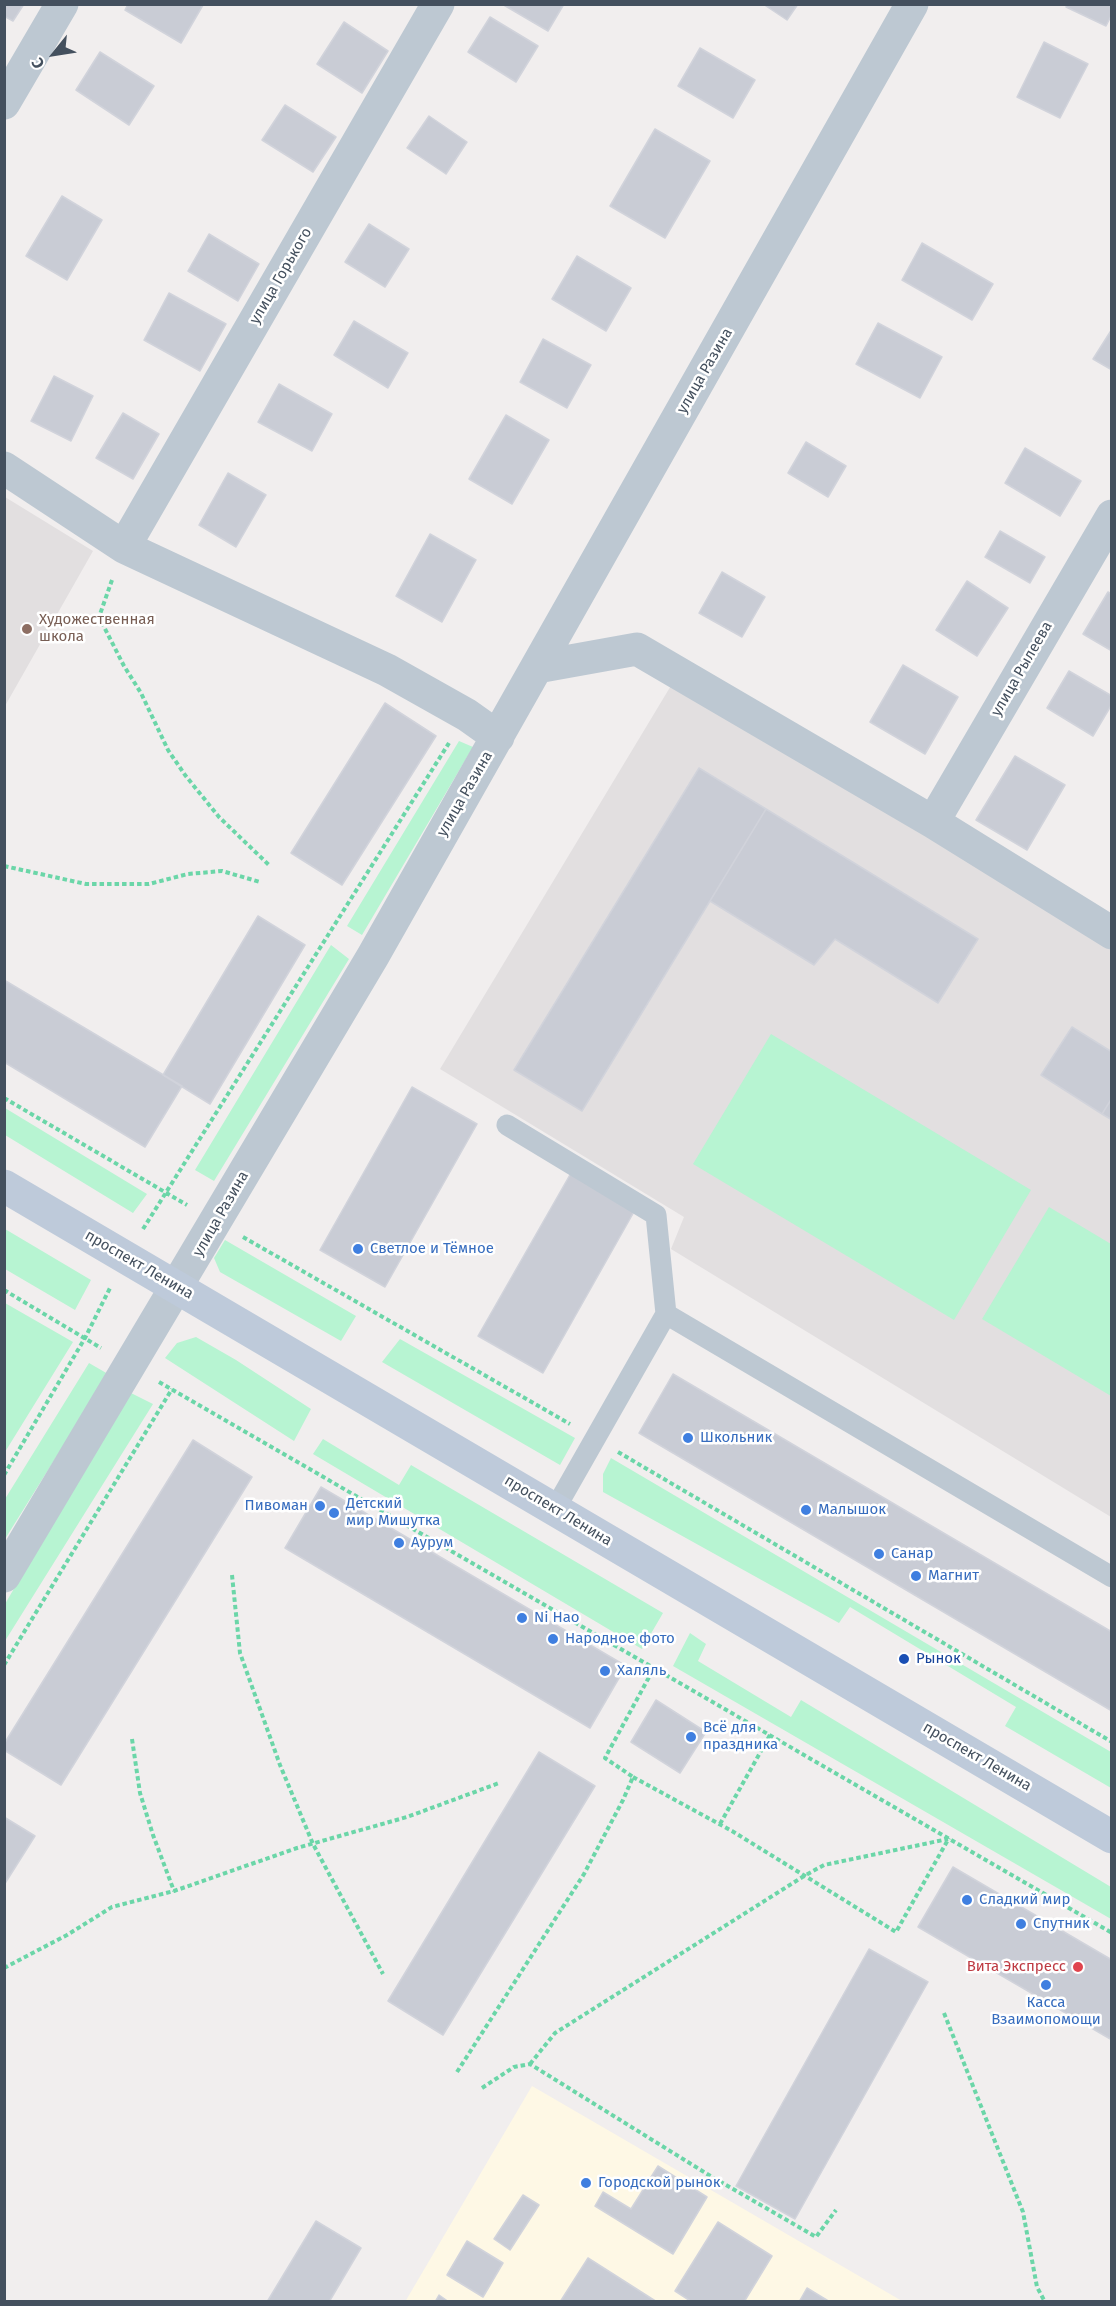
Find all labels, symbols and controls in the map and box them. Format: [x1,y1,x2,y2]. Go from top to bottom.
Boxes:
north arrow [24,24,84,84]
text: С [27,55,49,72]
street label: улица Горького [246,225,316,327]
street label: улица Разина [673,325,737,417]
place label: Художественная школа [39,611,155,646]
street label: улица Рылеева [988,618,1056,720]
marker: Художественная школа [20,622,34,636]
street label: улица Разина [433,748,497,840]
street label: улица Разина [189,1168,253,1260]
street label: проспект Ленина [82,1227,196,1303]
place label: Светлое и Тёмное [370,1240,494,1258]
marker: Светлое и Тёмное [351,1242,365,1256]
place label: Школьник [700,1429,772,1447]
marker: Школьник [681,1431,695,1445]
street label: проспект Ленина [501,1472,615,1550]
place label: Детский мир Мишутка [346,1495,440,1530]
place label: Пивоман [245,1497,308,1515]
marker: Пивоман [313,1499,327,1513]
place label: Малышок [818,1501,886,1519]
marker: Малышок [799,1503,813,1517]
marker: Детский мир Мишутка [327,1506,341,1520]
place label: Аурум [411,1534,453,1552]
marker: Аурум [392,1536,406,1550]
place label: Санар [891,1545,933,1563]
marker: Санар [872,1547,886,1561]
place label: Магнит [928,1567,979,1585]
marker: Магнит [909,1569,923,1583]
place label: Ni Hao [534,1609,580,1627]
marker: Ni Hao [515,1611,529,1625]
place label: Народное фото [565,1630,675,1648]
marker: Народное фото [546,1632,560,1646]
place label: Рынок [916,1650,961,1668]
marker: Рынок [897,1652,911,1666]
place label: Халяль [617,1662,666,1680]
marker: Халяль [598,1664,612,1678]
place label: Всё для праздника [703,1719,778,1754]
street label: проспект Ленина [920,1719,1034,1795]
marker: Всё для праздника [684,1730,698,1744]
place label: Сладкий мир [979,1891,1070,1909]
marker: Сладкий мир [960,1893,974,1907]
place label: Спутник [1033,1915,1090,1933]
marker: Спутник [1014,1917,1028,1931]
place label: Вита Экспресс [967,1958,1066,1976]
marker: Вита Экспресс [1071,1960,1085,1974]
marker: Касса Взаимопомощи [1039,1978,1053,1992]
place label: Касса Взаимопомощи [991,1994,1101,2029]
place label: Городской рынок [598,2174,721,2192]
marker: Городской рынок [579,2176,593,2190]

